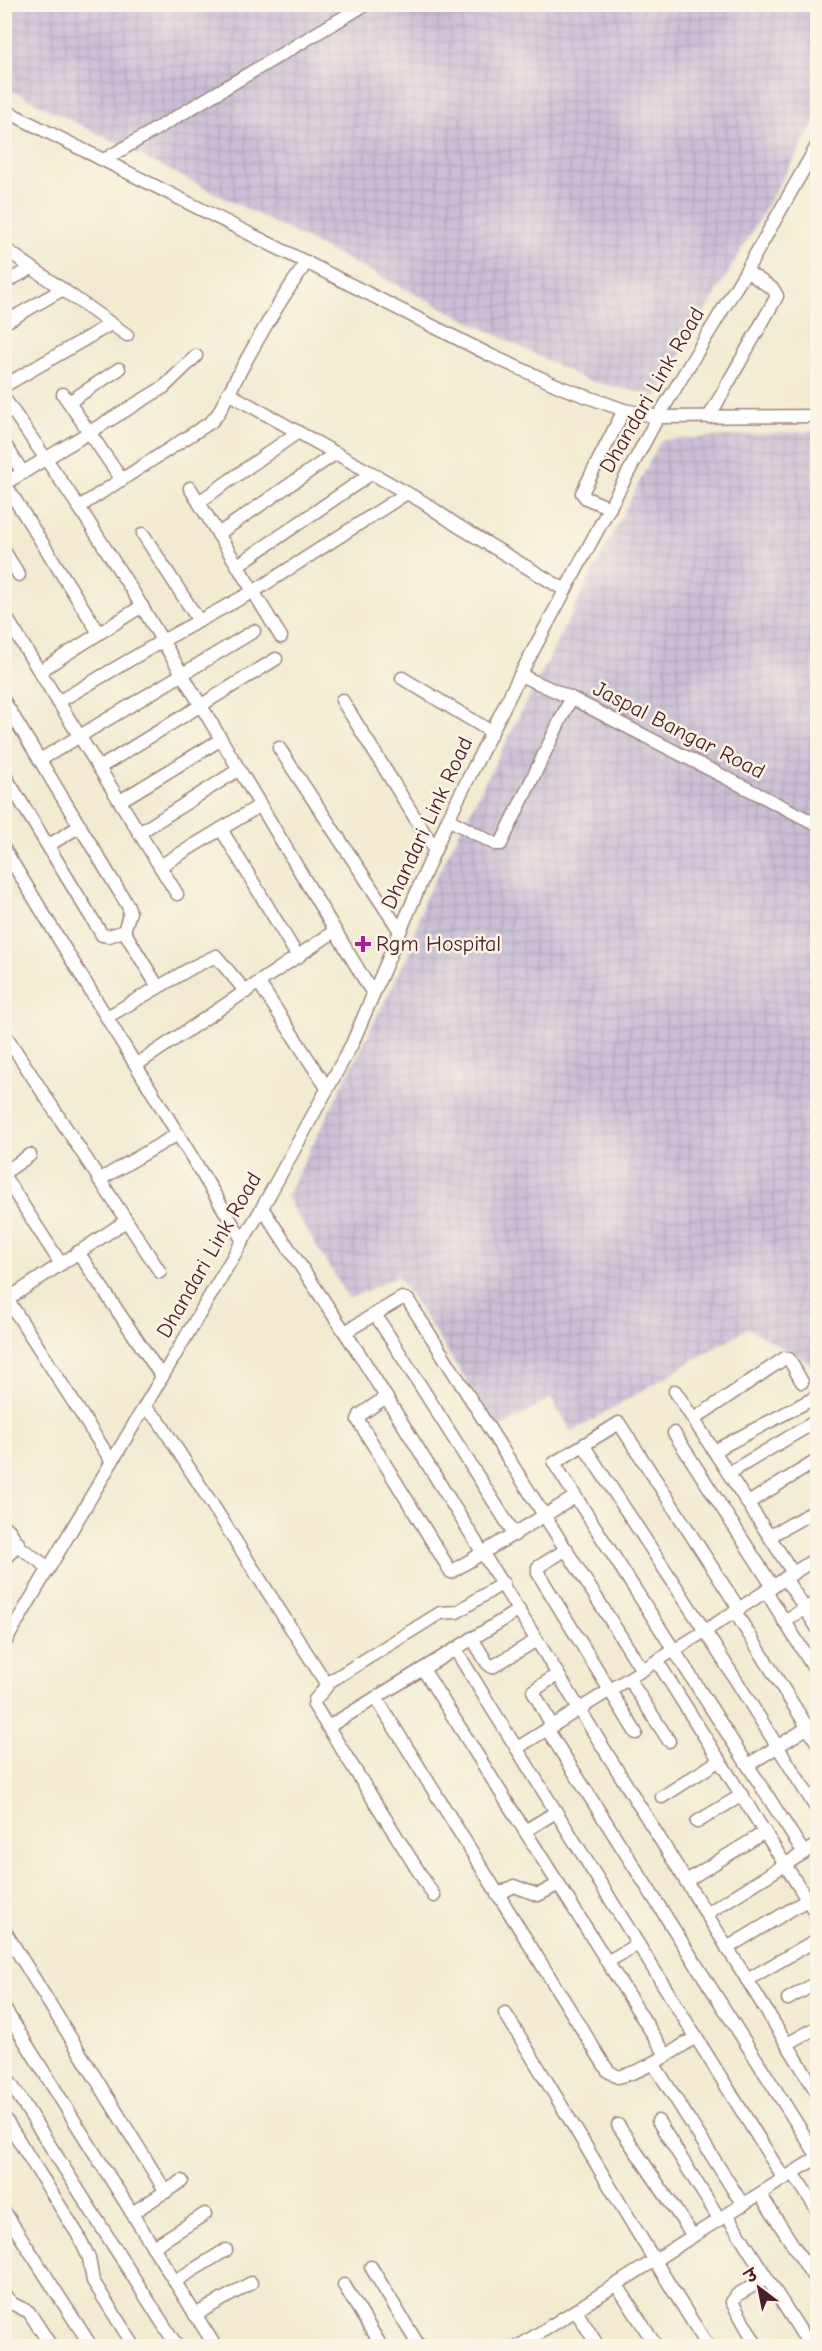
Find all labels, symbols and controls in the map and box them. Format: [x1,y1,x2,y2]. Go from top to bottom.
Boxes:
street label: Dhandari Link Road [594,303,710,477]
street label: Jaspal Bangar Road [589,675,769,785]
street label: Dhandari Link Road [376,733,478,913]
place label: Rgm Hospital [376,931,501,957]
marker: Rgm Hospital [354,935,372,953]
street label: Dhandari Link Road [151,1168,267,1342]
north arrow [729,2258,789,2318]
text: उ [741,2265,762,2288]

